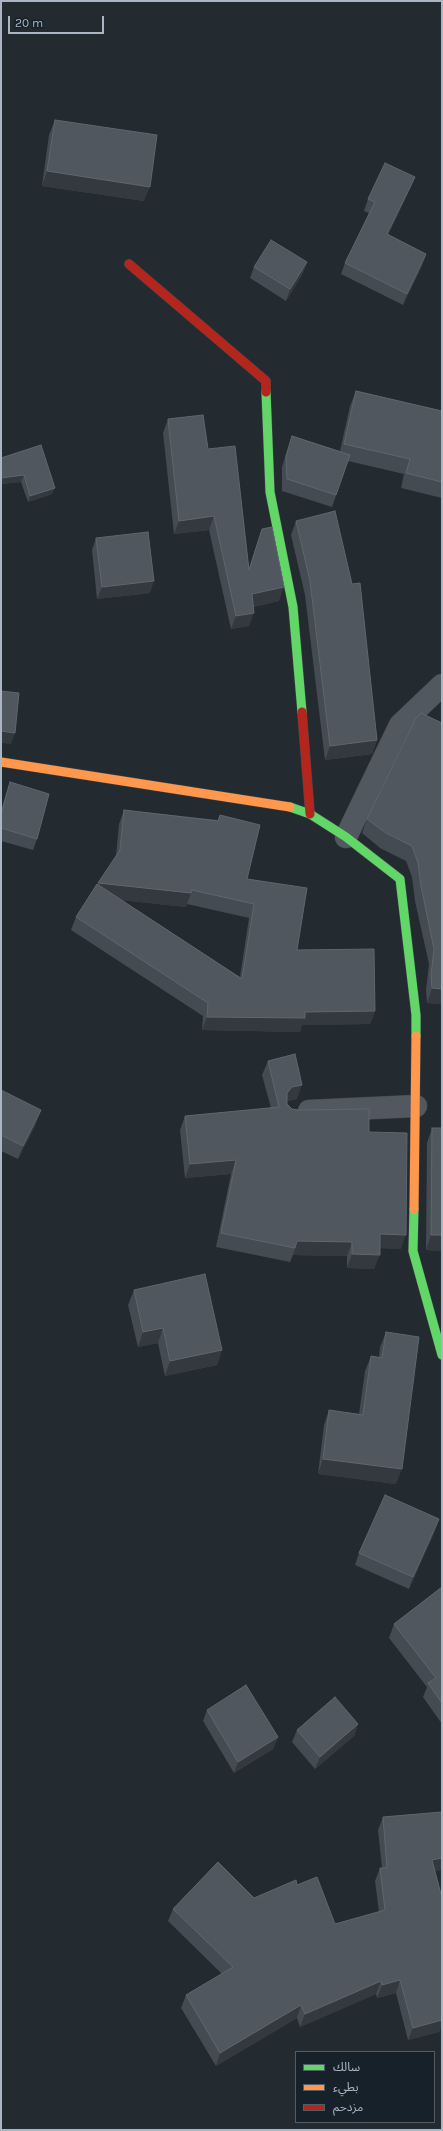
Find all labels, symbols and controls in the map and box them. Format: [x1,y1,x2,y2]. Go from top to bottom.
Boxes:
scale bar [10,8,106,34]
text: 20 m [15,16,43,30]
legend [295,2051,435,2123]
text: سالك [333,2060,360,2074]
text: بطيء [333,2080,359,2094]
text: مزدحم [333,2100,363,2114]

